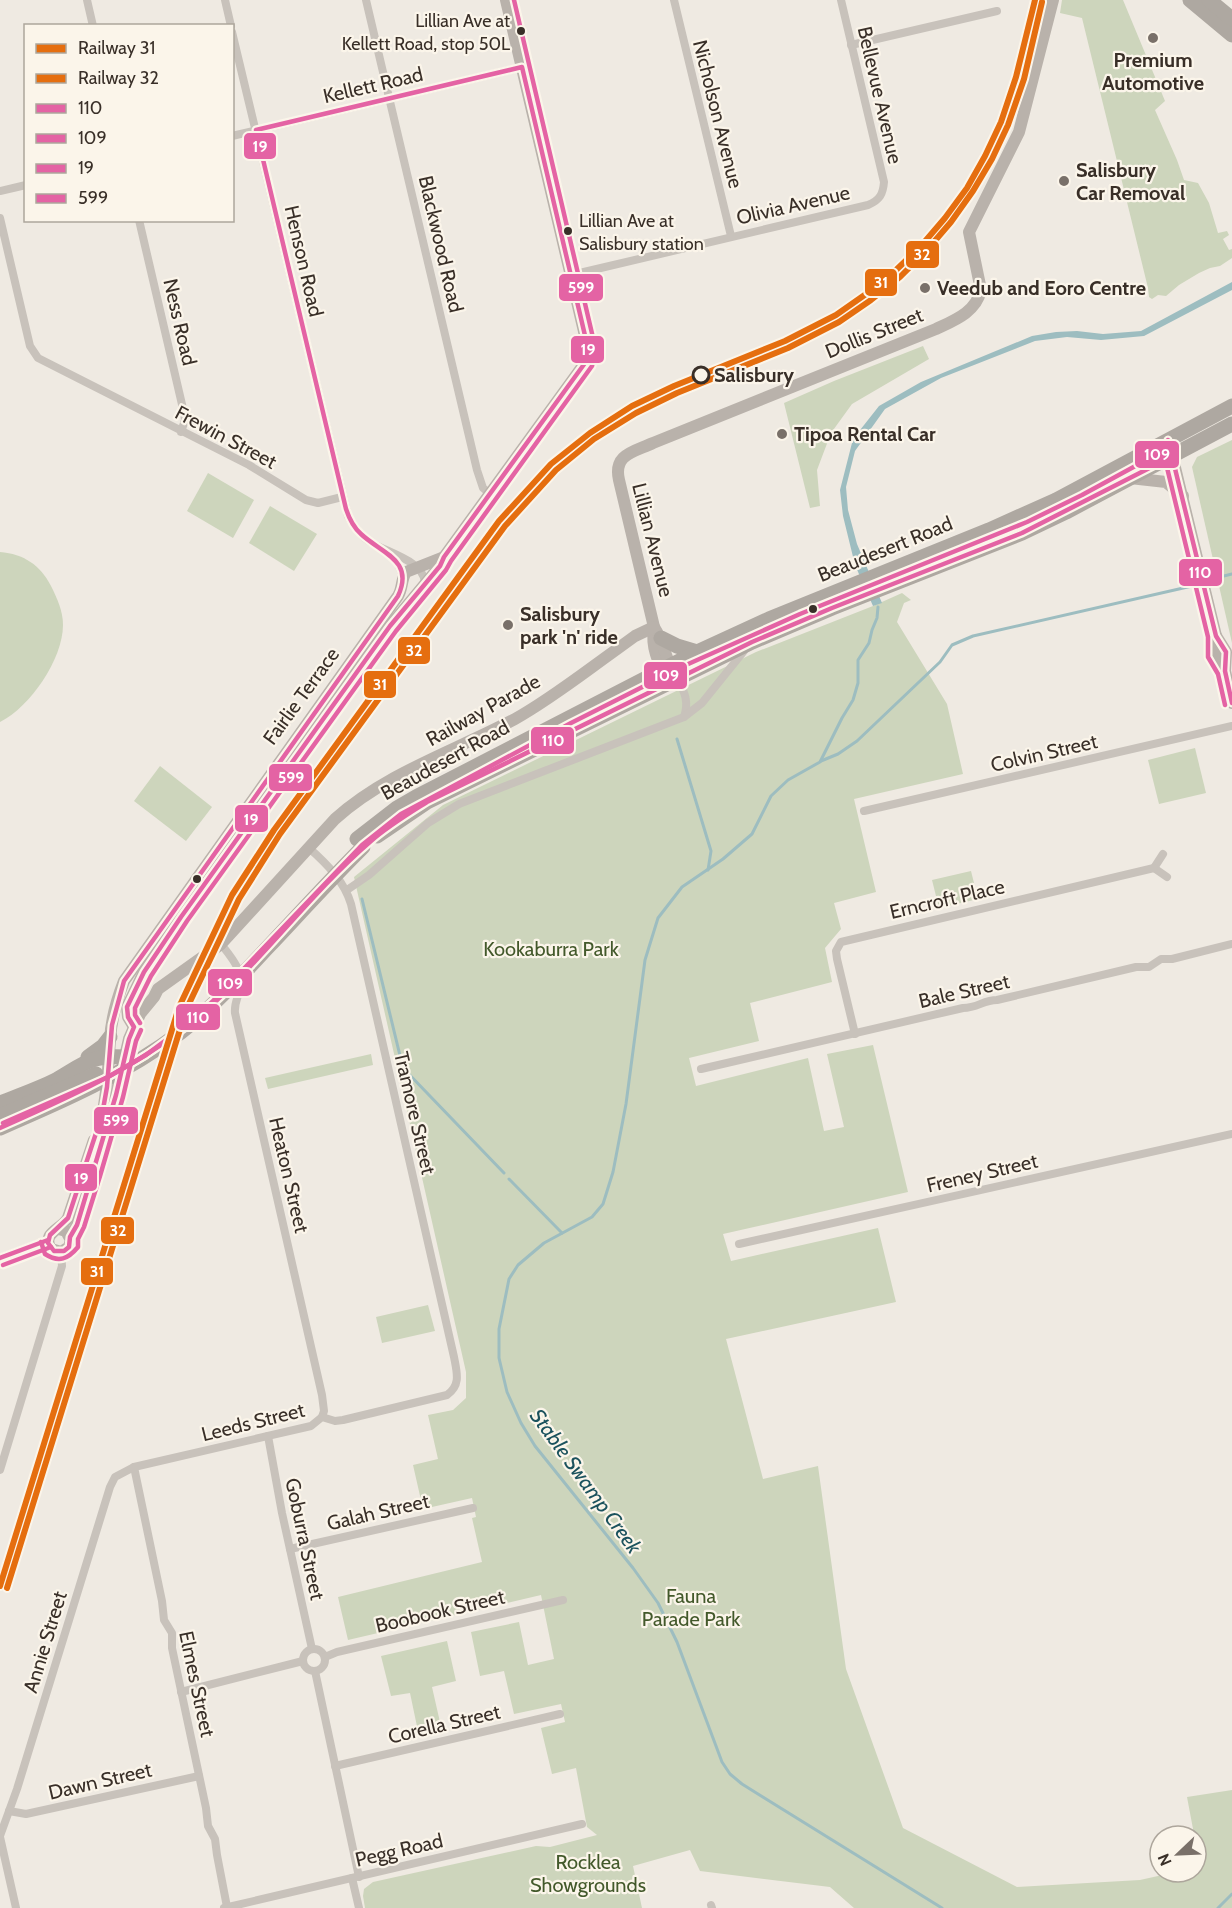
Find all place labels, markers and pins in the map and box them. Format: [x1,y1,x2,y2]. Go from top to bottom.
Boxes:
place label: Lillian Ave at Kellett Road, stop 50L [342,10,510,55]
marker: Lillian Ave at Kellett Road, stop 50L [515,25,527,37]
marker: Premium Automotive [1146,31,1160,45]
place label: Premium Automotive [1102,48,1204,95]
place label: Salisbury Car Removal [1076,158,1185,205]
marker: Salisbury Car Removal [1057,174,1071,188]
place label: Lillian Ave at Salisbury station [579,210,704,255]
marker: Lillian Ave at Salisbury station [562,225,574,237]
place label: Veedub and Eoro Centre [937,276,1146,300]
marker: Veedub and Eoro Centre [918,281,932,295]
place label: Salisbury [714,363,794,387]
marker: Salisbury [692,366,710,384]
place label: Tipoa Rental Car [794,422,936,446]
marker: Tipoa Rental Car [775,427,789,441]
place label: Salisbury park 'n' ride [520,602,618,649]
unlabelled marker [807,603,819,615]
marker: Salisbury park 'n' ride [501,618,515,632]
unlabelled marker [191,873,203,885]

